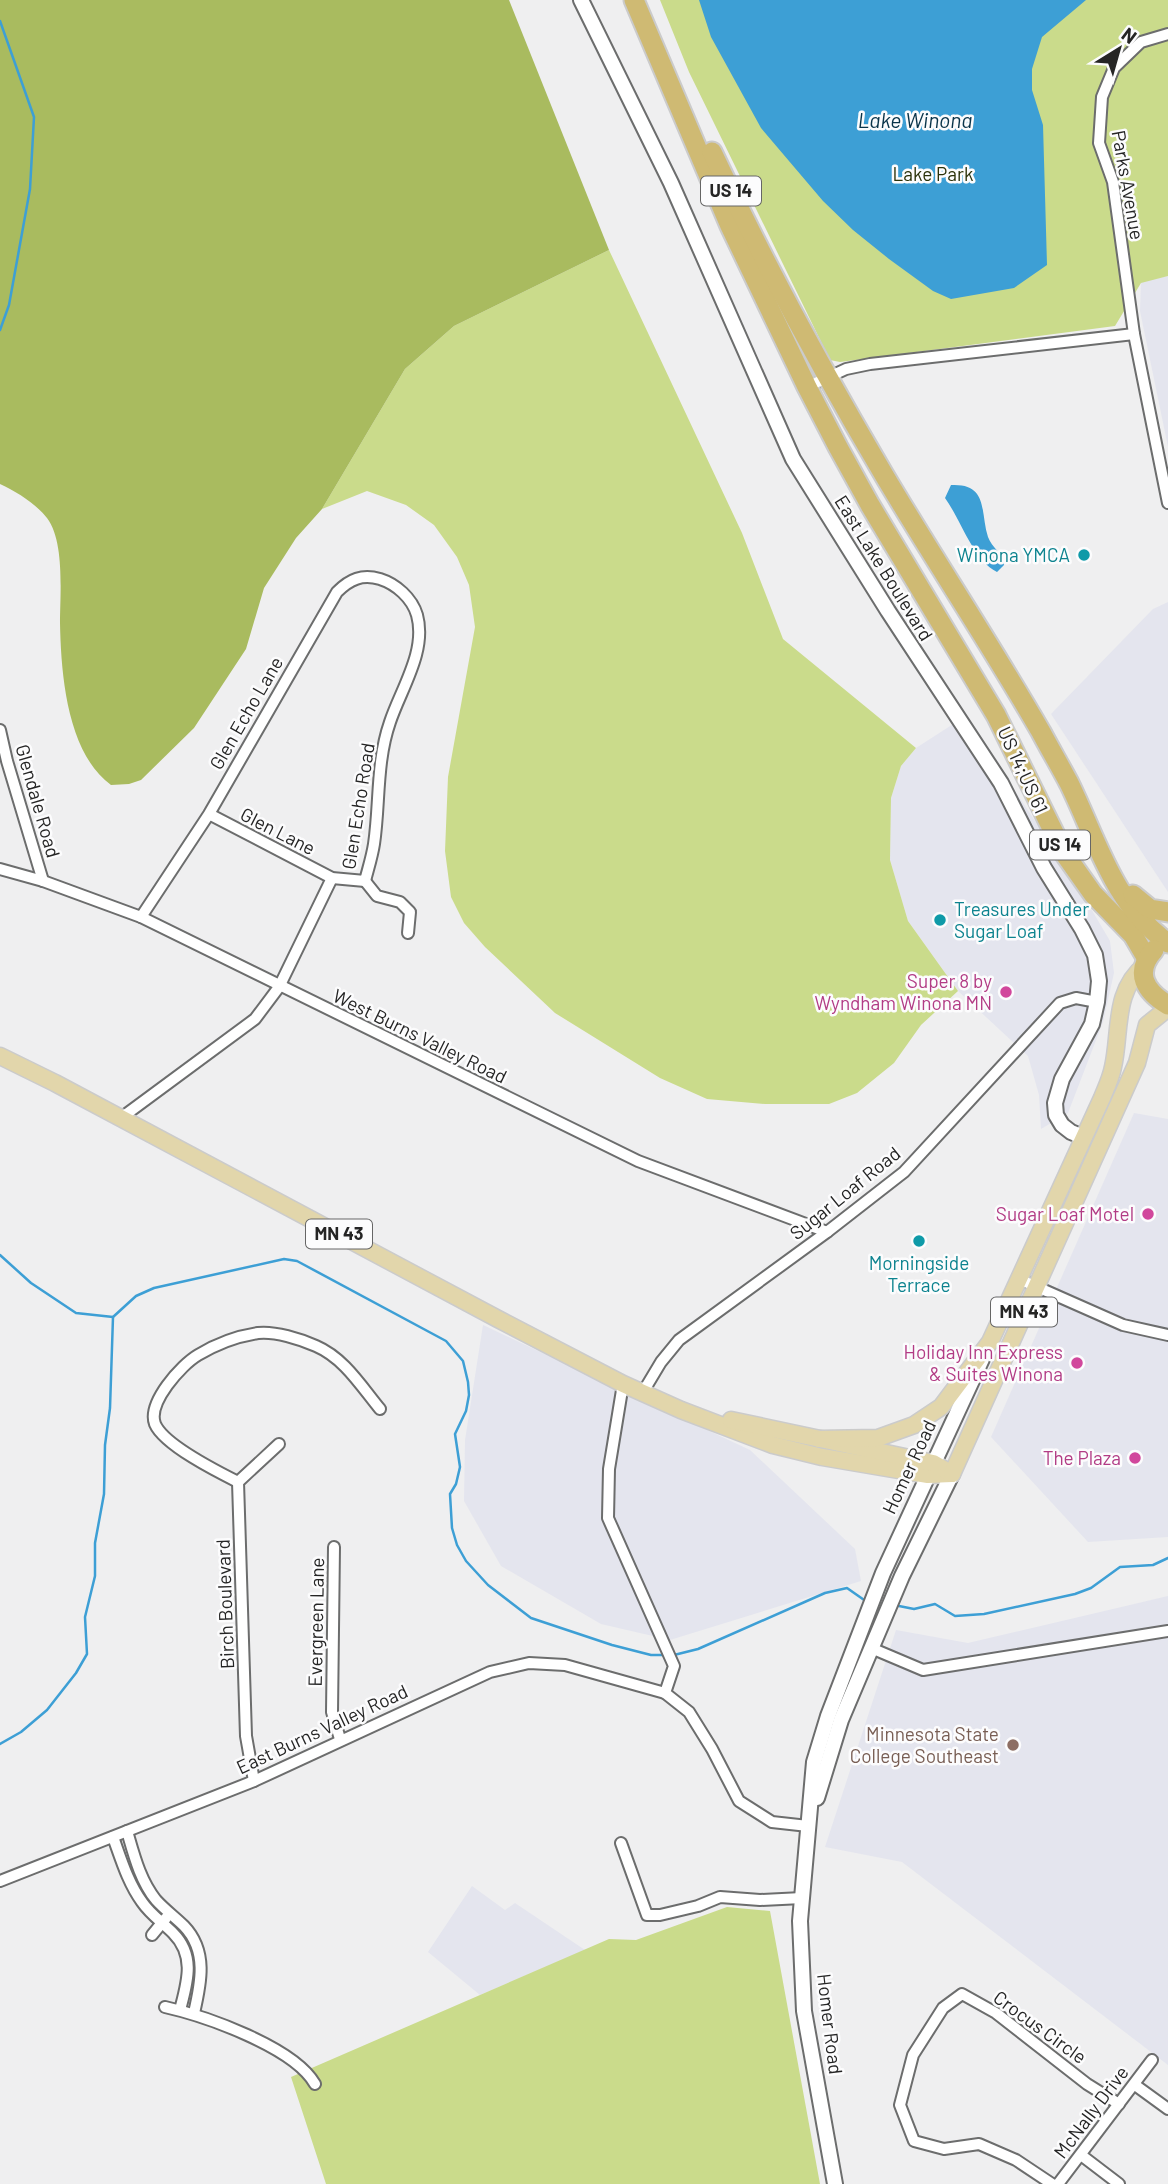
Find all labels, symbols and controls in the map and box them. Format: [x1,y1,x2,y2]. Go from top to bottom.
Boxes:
north arrow [1084,14,1154,84]
text: N [1118,22,1142,48]
water label: Lake Winona [858,107,972,132]
street label: Parks Avenue [1108,128,1149,241]
park label: Lake Park [893,162,973,185]
road number: US 14 [701,176,761,206]
street label: East Lake Boulevard [830,491,938,645]
place label: Winona YMCA [957,543,1070,566]
marker: Winona YMCA [1076,547,1092,563]
street label: Glen Echo Lane [204,652,287,773]
street label: US 14;US 61 [993,723,1054,817]
street label: Glen Echo Road [336,741,379,871]
street label: Glendale Road [11,742,66,860]
street label: Glen Lane [237,802,319,859]
road number: US 14 [1030,830,1090,860]
place label: Treasures Under Sugar Loaf [954,897,1089,942]
marker: Treasures Under Sugar Loaf [932,912,948,928]
place label: Super 8 by Wyndham Winona MN [815,969,992,1014]
street label: West Burns Valley Road [329,983,511,1088]
marker: Super 8 by Wyndham Winona MN [998,984,1014,1000]
street label: Sugar Loaf Road [785,1141,904,1244]
place label: Sugar Loaf Motel [996,1202,1134,1225]
marker: Sugar Loaf Motel [1140,1206,1156,1222]
road number: MN 43 [306,1219,372,1248]
marker: Morningside Terrace [911,1233,927,1249]
place label: Morningside Terrace [869,1251,969,1296]
road number: MN 43 [991,1297,1057,1326]
place label: Holiday Inn Express & Suites Winona [903,1340,1063,1385]
marker: Holiday Inn Express & Suites Winona [1069,1355,1085,1371]
street label: Homer Road [877,1416,940,1518]
place label: The Plaza [1043,1446,1121,1469]
marker: The Plaza [1127,1450,1143,1466]
street label: Birch Boulevard [211,1539,238,1669]
street label: Evergreen Lane [303,1557,328,1687]
street label: East Burns Valley Road [233,1679,411,1778]
place label: Minnesota State College Southeast [850,1722,999,1767]
marker: Minnesota State College Southeast [1005,1737,1021,1753]
street label: Homer Road [813,1972,848,2076]
street label: Crocus Circle [989,1985,1091,2068]
street label: McNally Drive [1048,2061,1133,2162]

